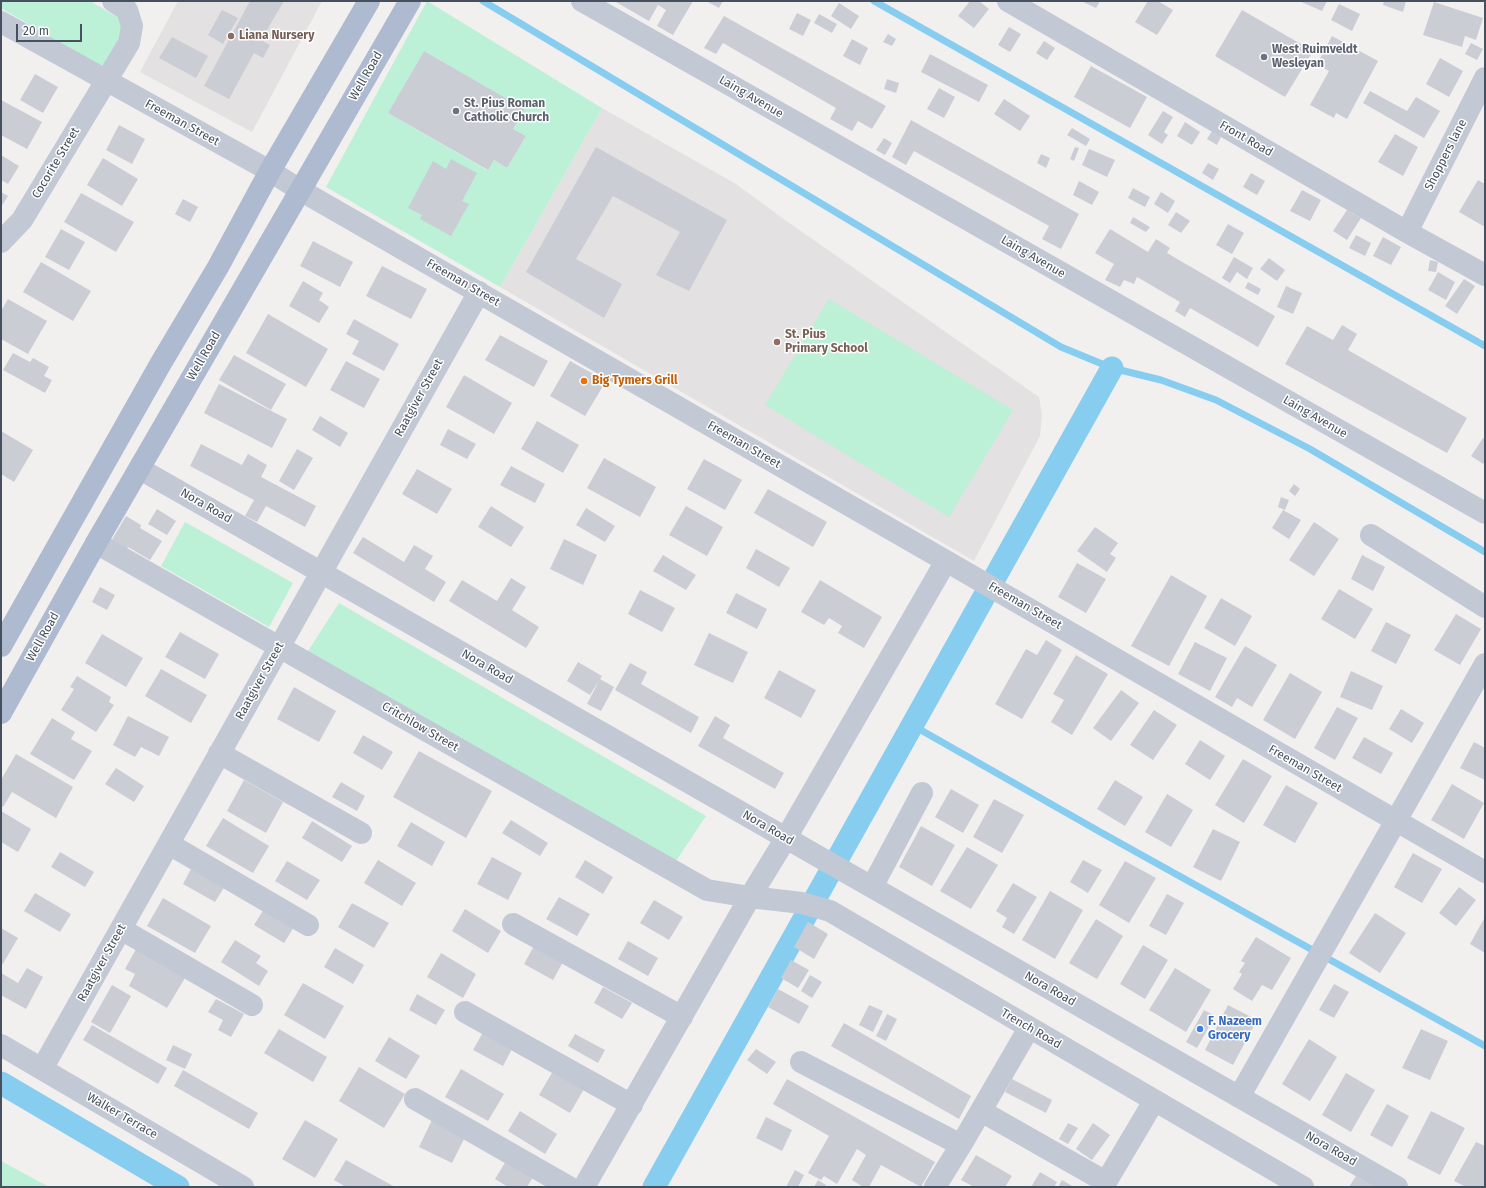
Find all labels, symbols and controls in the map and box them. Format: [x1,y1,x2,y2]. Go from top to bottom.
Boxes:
scale bar [18,16,84,42]
text: 20 m [23,24,49,38]
place label: Liana Nursery [239,29,314,43]
marker: Liana Nursery [226,31,236,41]
place label: West Ruimveldt Wesleyan [1272,43,1358,71]
street label: Well Road [346,49,386,103]
marker: West Ruimveldt Wesleyan [1259,52,1269,62]
street label: Laing Avenue [716,73,786,121]
street label: Freeman Street [142,97,222,149]
place label: St. Pius Roman Catholic Church [464,97,549,125]
marker: St. Pius Roman Catholic Church [451,106,461,116]
street label: Shoppers lane [1422,117,1470,193]
street label: Front Road [1217,118,1275,160]
street label: Cocorite Street [29,125,83,201]
street label: Laing Avenue [998,233,1068,281]
street label: Freeman Street [424,256,502,310]
place label: St. Pius Primary School [785,328,868,356]
street label: Well Road [184,329,224,383]
marker: St. Pius Primary School [772,337,782,347]
street label: Raatgiver Street [392,357,446,439]
place label: Big Tymers Grill [592,374,678,388]
marker: Big Tymers Grill [579,376,589,386]
street label: Laing Avenue [1280,393,1350,441]
street label: Freeman Street [705,418,783,472]
street label: Nora Road [178,486,234,526]
street label: Freeman Street [986,579,1064,633]
street label: Well Road [24,610,62,664]
street label: Raatgiver Street [233,640,287,722]
street label: Nora Road [459,647,515,687]
street label: Critchlow Street [379,699,461,755]
street label: Freeman Street [1266,742,1344,796]
street label: Nora Road [740,808,796,848]
street label: Raatgiver Street [75,922,129,1004]
street label: Nora Road [1022,969,1078,1009]
street label: Trench Road [998,1006,1064,1052]
place label: F. Nazeem Grocery [1208,1015,1262,1043]
marker: F. Nazeem Grocery [1195,1024,1205,1034]
street label: Walker Terrace [84,1090,160,1142]
street label: Nora Road [1303,1129,1359,1169]

